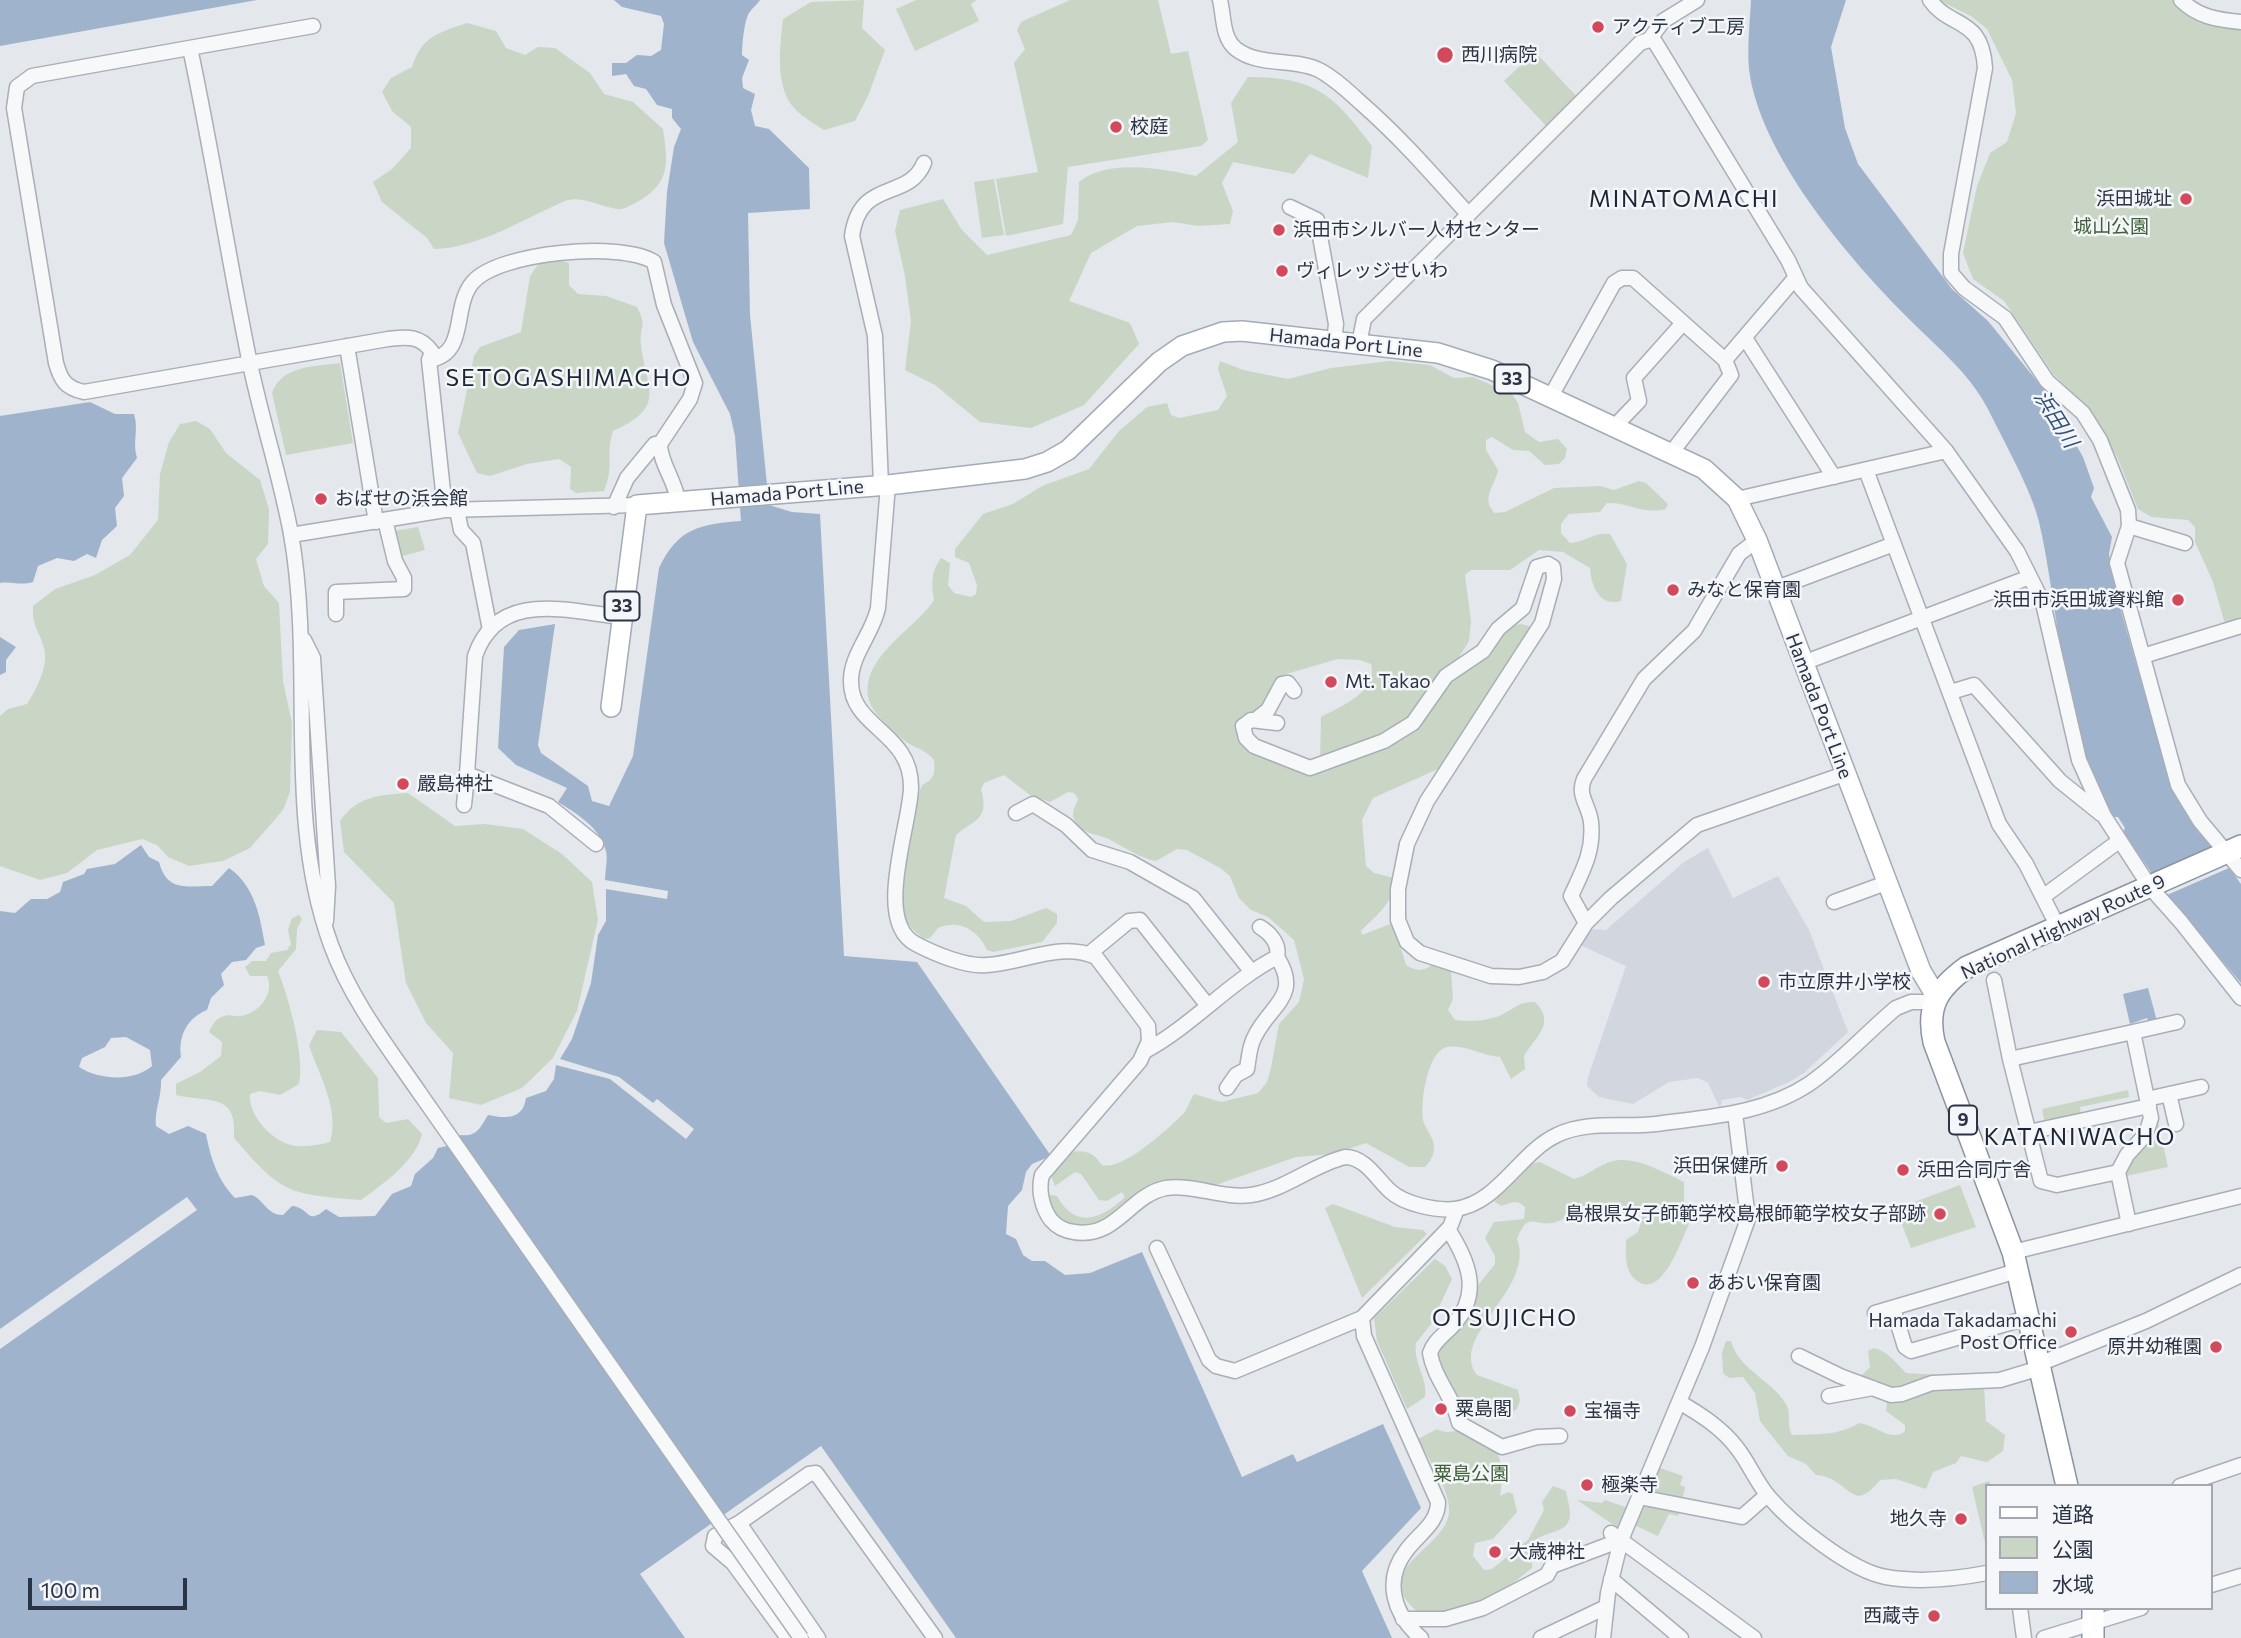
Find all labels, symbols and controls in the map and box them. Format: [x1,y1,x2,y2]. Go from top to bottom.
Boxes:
place label: アクティブ工房 [1612,16,1745,38]
marker: アクティブ工房 [1590,19,1606,35]
place label: 西川病院 [1461,44,1537,66]
marker: 西川病院 [1435,45,1455,65]
place label: 校庭 [1130,116,1168,138]
marker: 校庭 [1108,119,1124,135]
district label: MINATOMACHI [1590,185,1778,213]
place label: 浜田城址 [2096,188,2172,210]
marker: 浜田城址 [2178,191,2194,207]
park label: 城山公園 [2073,216,2149,238]
place label: 浜田市シルバー人材センター [1293,219,1540,241]
marker: 浜田市シルバー人材センター [1271,222,1287,238]
place label: ヴィレッジせいわ [1296,260,1448,282]
marker: ヴィレッジせいわ [1274,263,1290,279]
street label: Hamada Port Line [1268,324,1424,362]
district label: SETOGASHIMACHO [447,364,691,392]
road number: 33 [1494,365,1530,394]
water label: 浜田川 [2029,386,2083,452]
street label: Hamada Port Line [709,475,865,511]
place label: おばせの浜会館 [335,488,468,510]
marker: おばせの浜会館 [313,491,329,507]
place label: みなと保育園 [1687,579,1801,601]
marker: みなと保育園 [1665,582,1681,598]
place label: 浜田市浜田城資料館 [1993,589,2164,611]
road number: 33 [604,592,640,620]
marker: 浜田市浜田城資料館 [2170,592,2186,608]
street label: Hamada Port Line [1781,630,1857,782]
place label: Mt. Takao [1345,671,1431,693]
marker: Mt. Takao [1323,674,1339,690]
place label: 嚴島神社 [417,773,493,795]
marker: 嚴島神社 [395,776,411,792]
street label: National Highway Route 9 [1957,870,2169,984]
place label: 市立原井小学校 [1778,971,1911,993]
marker: 市立原井小学校 [1756,974,1772,990]
road number: 9 [1949,1106,1977,1134]
district label: KATANIWACHO [1985,1123,2175,1151]
place label: 浜田保健所 [1673,1155,1768,1177]
marker: 浜田保健所 [1774,1158,1790,1174]
place label: 浜田合同庁舎 [1917,1159,2031,1181]
marker: 浜田合同庁舎 [1895,1162,1911,1178]
place label: 島根県女子師範学校島根師範学校女子部跡 [1565,1203,1926,1225]
marker: 島根県女子師範学校島根師範学校女子部跡 [1932,1206,1948,1222]
place label: あおい保育園 [1707,1272,1821,1294]
marker: あおい保育園 [1685,1275,1701,1291]
district label: OTSUJICHO [1433,1304,1577,1332]
place label: Hamada Takadamachi Post Office [1868,1310,2057,1354]
marker: Hamada Takadamachi Post Office [2063,1324,2079,1340]
place label: 原井幼稚園 [2107,1336,2202,1358]
marker: 原井幼稚園 [2208,1339,2224,1355]
place label: 粟島閣 [1455,1398,1512,1420]
place label: 宝福寺 [1584,1400,1641,1422]
marker: 粟島閣 [1433,1401,1449,1417]
marker: 宝福寺 [1562,1403,1578,1419]
park label: 粟島公園 [1433,1463,1509,1485]
place label: 極楽寺 [1601,1474,1658,1496]
marker: 極楽寺 [1579,1477,1595,1493]
legend [1986,1484,2213,1610]
text: 道路 [2052,1501,2094,1526]
place label: 地久寺 [1890,1508,1947,1530]
marker: 地久寺 [1953,1511,1969,1527]
text: 公園 [2052,1536,2094,1561]
place label: 大歳神社 [1509,1541,1585,1563]
marker: 大歳神社 [1487,1544,1503,1560]
scale bar [32,1564,191,1608]
text: 水域 [2052,1571,2094,1596]
text: 100 m [41,1577,100,1602]
place label: 西蔵寺 [1863,1605,1920,1627]
marker: 西蔵寺 [1926,1608,1942,1624]

